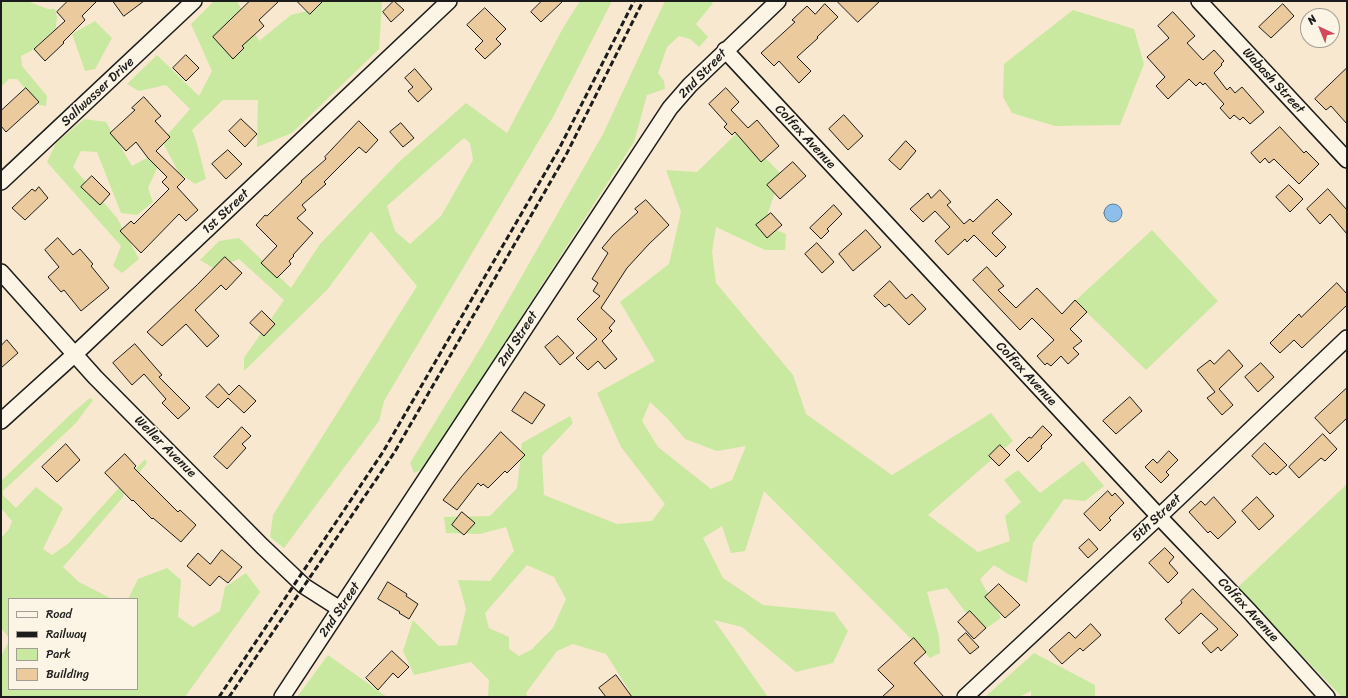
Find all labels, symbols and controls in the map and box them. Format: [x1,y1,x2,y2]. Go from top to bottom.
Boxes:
north arrow [1300,8,1340,48]
text: N [1303,10,1321,29]
street label: Wabash Street [1239,45,1307,117]
street label: 2nd Street [676,46,730,102]
street label: Sallwasser Drive [58,54,138,130]
street label: Colfax Avenue [771,102,839,172]
street label: 1st Street [199,186,253,238]
street label: 2nd Street [494,309,542,369]
street label: Colfax Avenue [992,339,1060,409]
street label: Weller Avenue [131,413,199,481]
street label: 5th Street [1129,491,1185,545]
street label: Colfax Avenue [1214,575,1282,645]
street label: 2nd Street [316,580,364,640]
legend [8,598,138,690]
text: Road [46,603,72,625]
text: Railway [46,623,87,645]
text: Park [46,643,71,665]
text: Building [46,663,89,685]

